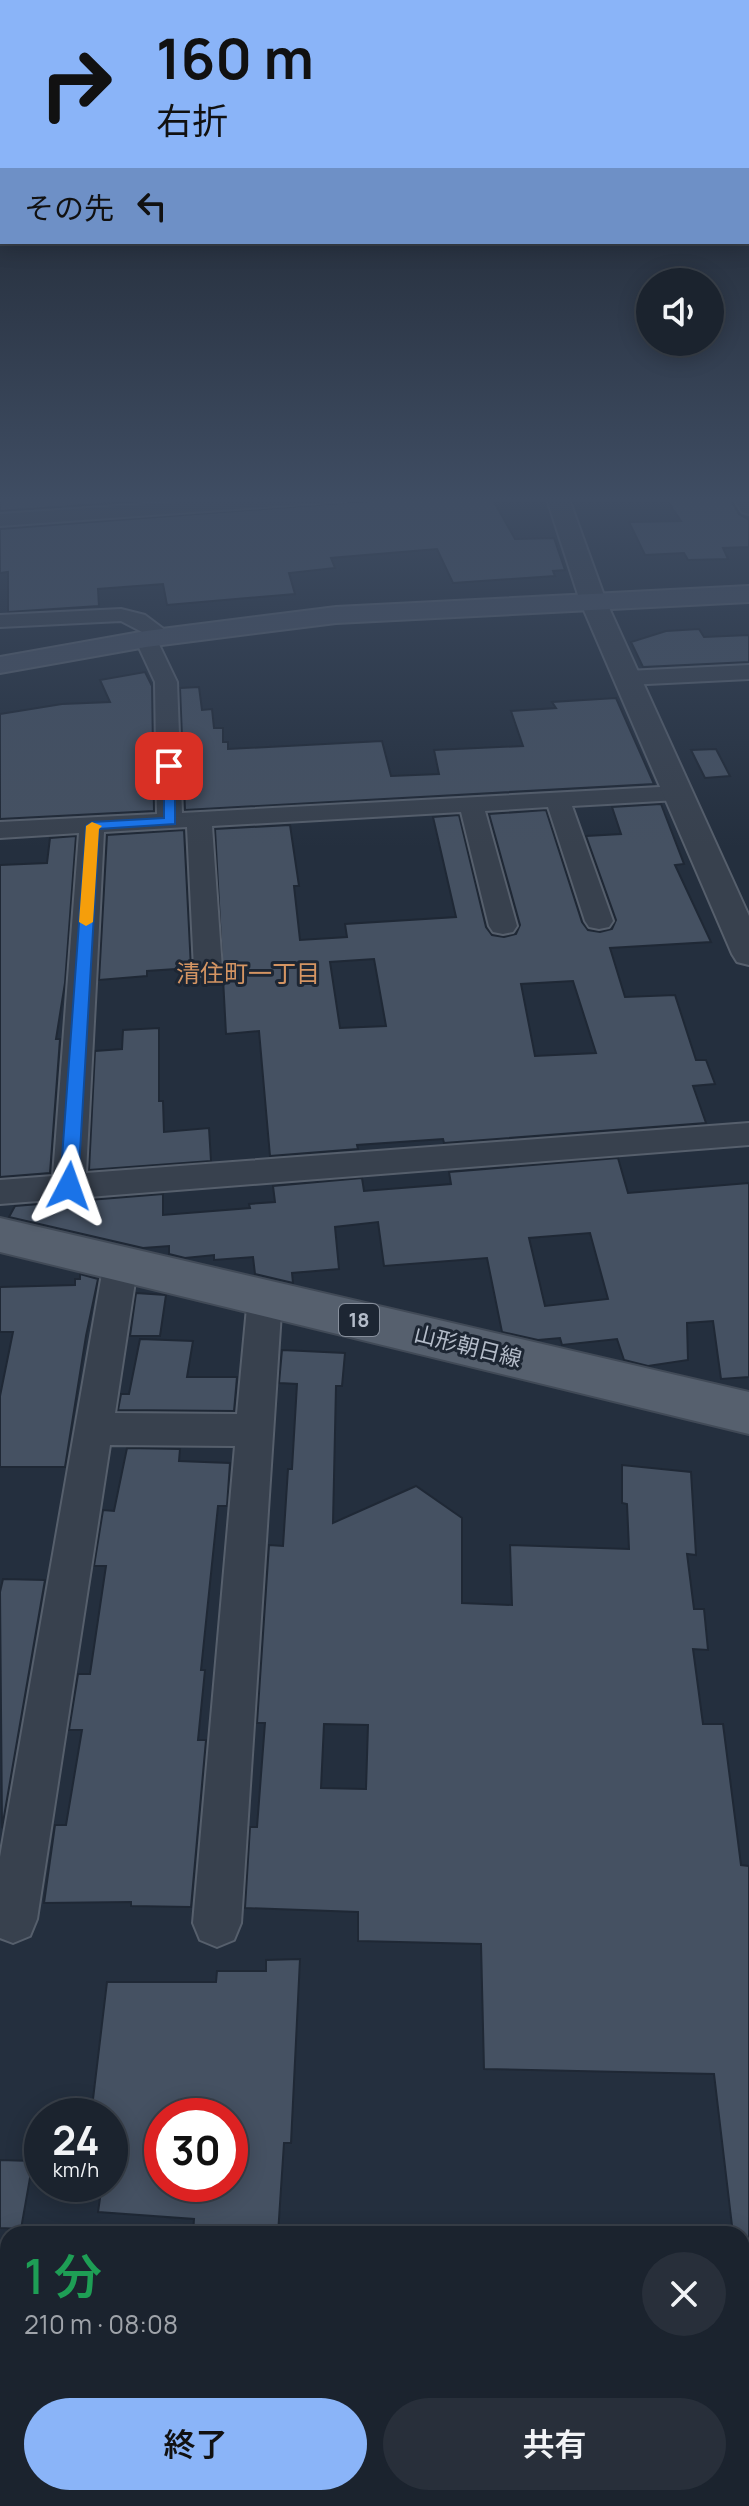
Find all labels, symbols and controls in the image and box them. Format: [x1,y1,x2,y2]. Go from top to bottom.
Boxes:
text: 160 m [156,19,314,96]
icon: right [24,32,128,136]
text: 右折 [156,96,228,145]
icon: left [130,184,174,228]
text: その先 [24,187,114,228]
map controls [636,268,724,356]
button: sound [636,268,724,356]
pin [135,732,203,800]
icon: arrive [147,744,191,788]
district label: 清住町一丁目 [176,956,320,989]
position arrow [27,1144,111,1228]
road number: 18 [339,1304,379,1336]
street label: 山形朝日線 [411,1318,525,1374]
speed limit sign: 30 [144,2098,248,2202]
text: 24 [52,2112,100,2167]
text: km/h [53,2156,99,2183]
text: 1 分 [24,2243,102,2308]
button: close [642,2252,726,2336]
text: 210 m · 08:08 [24,2306,178,2342]
button: 終了 [24,2398,367,2490]
button: 共有 [383,2398,726,2490]

